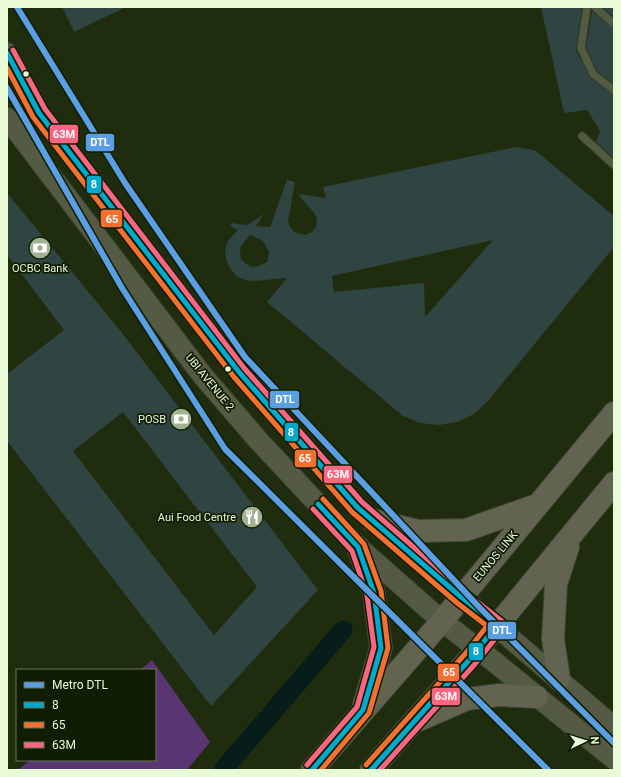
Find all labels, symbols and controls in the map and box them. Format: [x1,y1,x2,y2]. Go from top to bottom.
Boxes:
unlabelled marker [21,69,31,79]
line badge: 63M [49,124,79,144]
text: 63M [53,128,75,141]
line badge: DTL [85,133,115,152]
text: DTL [90,136,110,149]
line badge: 8 [86,175,102,194]
text: 8 [91,178,97,191]
line badge: 65 [100,209,123,228]
text: 65 [106,213,118,226]
bank icon: OCBC Bank [27,235,53,261]
place label: OCBC Bank [12,262,68,275]
street label: UBI AVENUE 2 [183,351,237,414]
unlabelled marker [223,364,233,374]
line badge: DTL [269,390,300,409]
text: DTL [275,393,295,406]
bank icon: POSB [168,406,194,432]
place label: POSB [138,413,166,426]
line badge: 8 [284,422,299,442]
text: 8 [288,426,294,439]
line badge: 65 [294,449,317,468]
text: 65 [299,452,311,465]
line badge: 63M [323,465,353,484]
text: 63M [327,468,349,481]
restaurant icon: Aui Food Centre [239,504,265,530]
place label: Aui Food Centre [158,511,236,524]
street label: EUNOS LINK [471,528,520,584]
line badge: DTL [487,621,517,640]
text: DTL [492,624,512,637]
line badge: 8 [468,642,484,661]
text: 8 [473,645,479,658]
line badge: 65 [437,663,460,682]
text: 65 [443,666,455,679]
legend [16,669,156,761]
text: Metro DTL [52,678,108,692]
line badge: 63M [431,687,461,706]
text: 63M [435,690,457,703]
text: 8 [52,698,59,712]
text: 65 [52,718,66,732]
north arrow [565,721,605,761]
text: N [588,736,601,745]
text: 63M [52,738,76,752]

